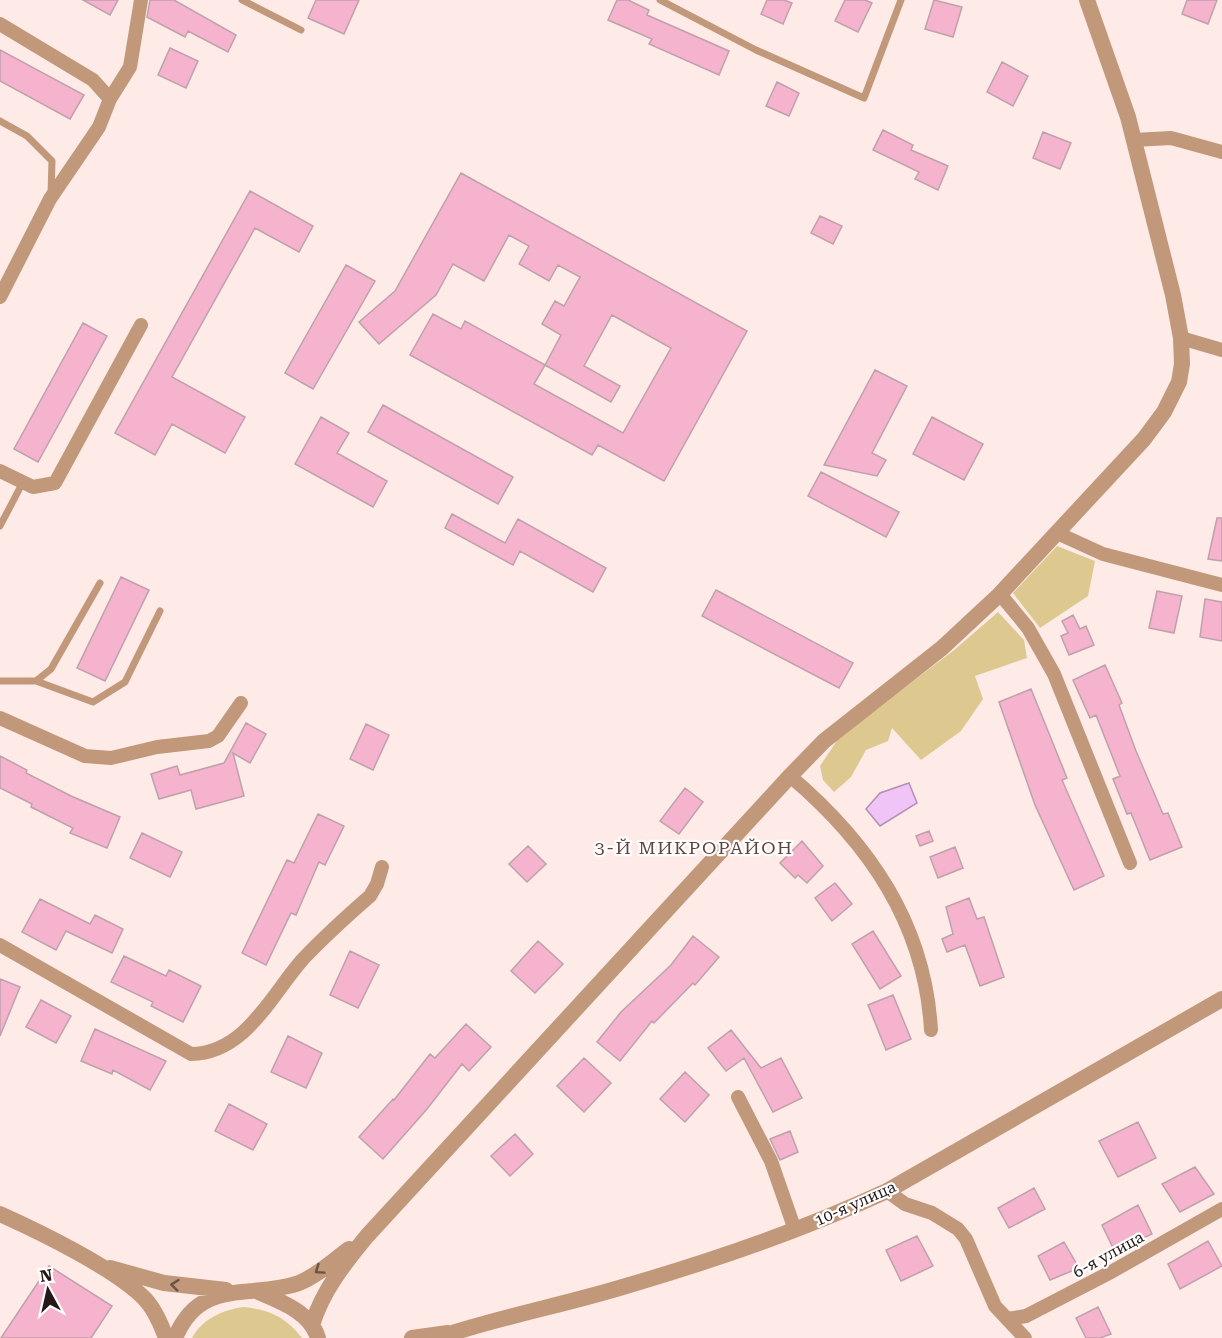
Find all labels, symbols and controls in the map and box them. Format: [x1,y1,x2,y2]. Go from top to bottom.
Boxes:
district label: 3-Й МИКРОРАЙОН [595,837,793,858]
street label: 10-я улица [812,1177,899,1230]
street label: 6-я улица [1070,1227,1147,1282]
north arrow [18,1260,78,1320]
one-way arrow [315,1263,326,1274]
text: N [39,1265,53,1286]
one-way arrow [171,1279,180,1291]

